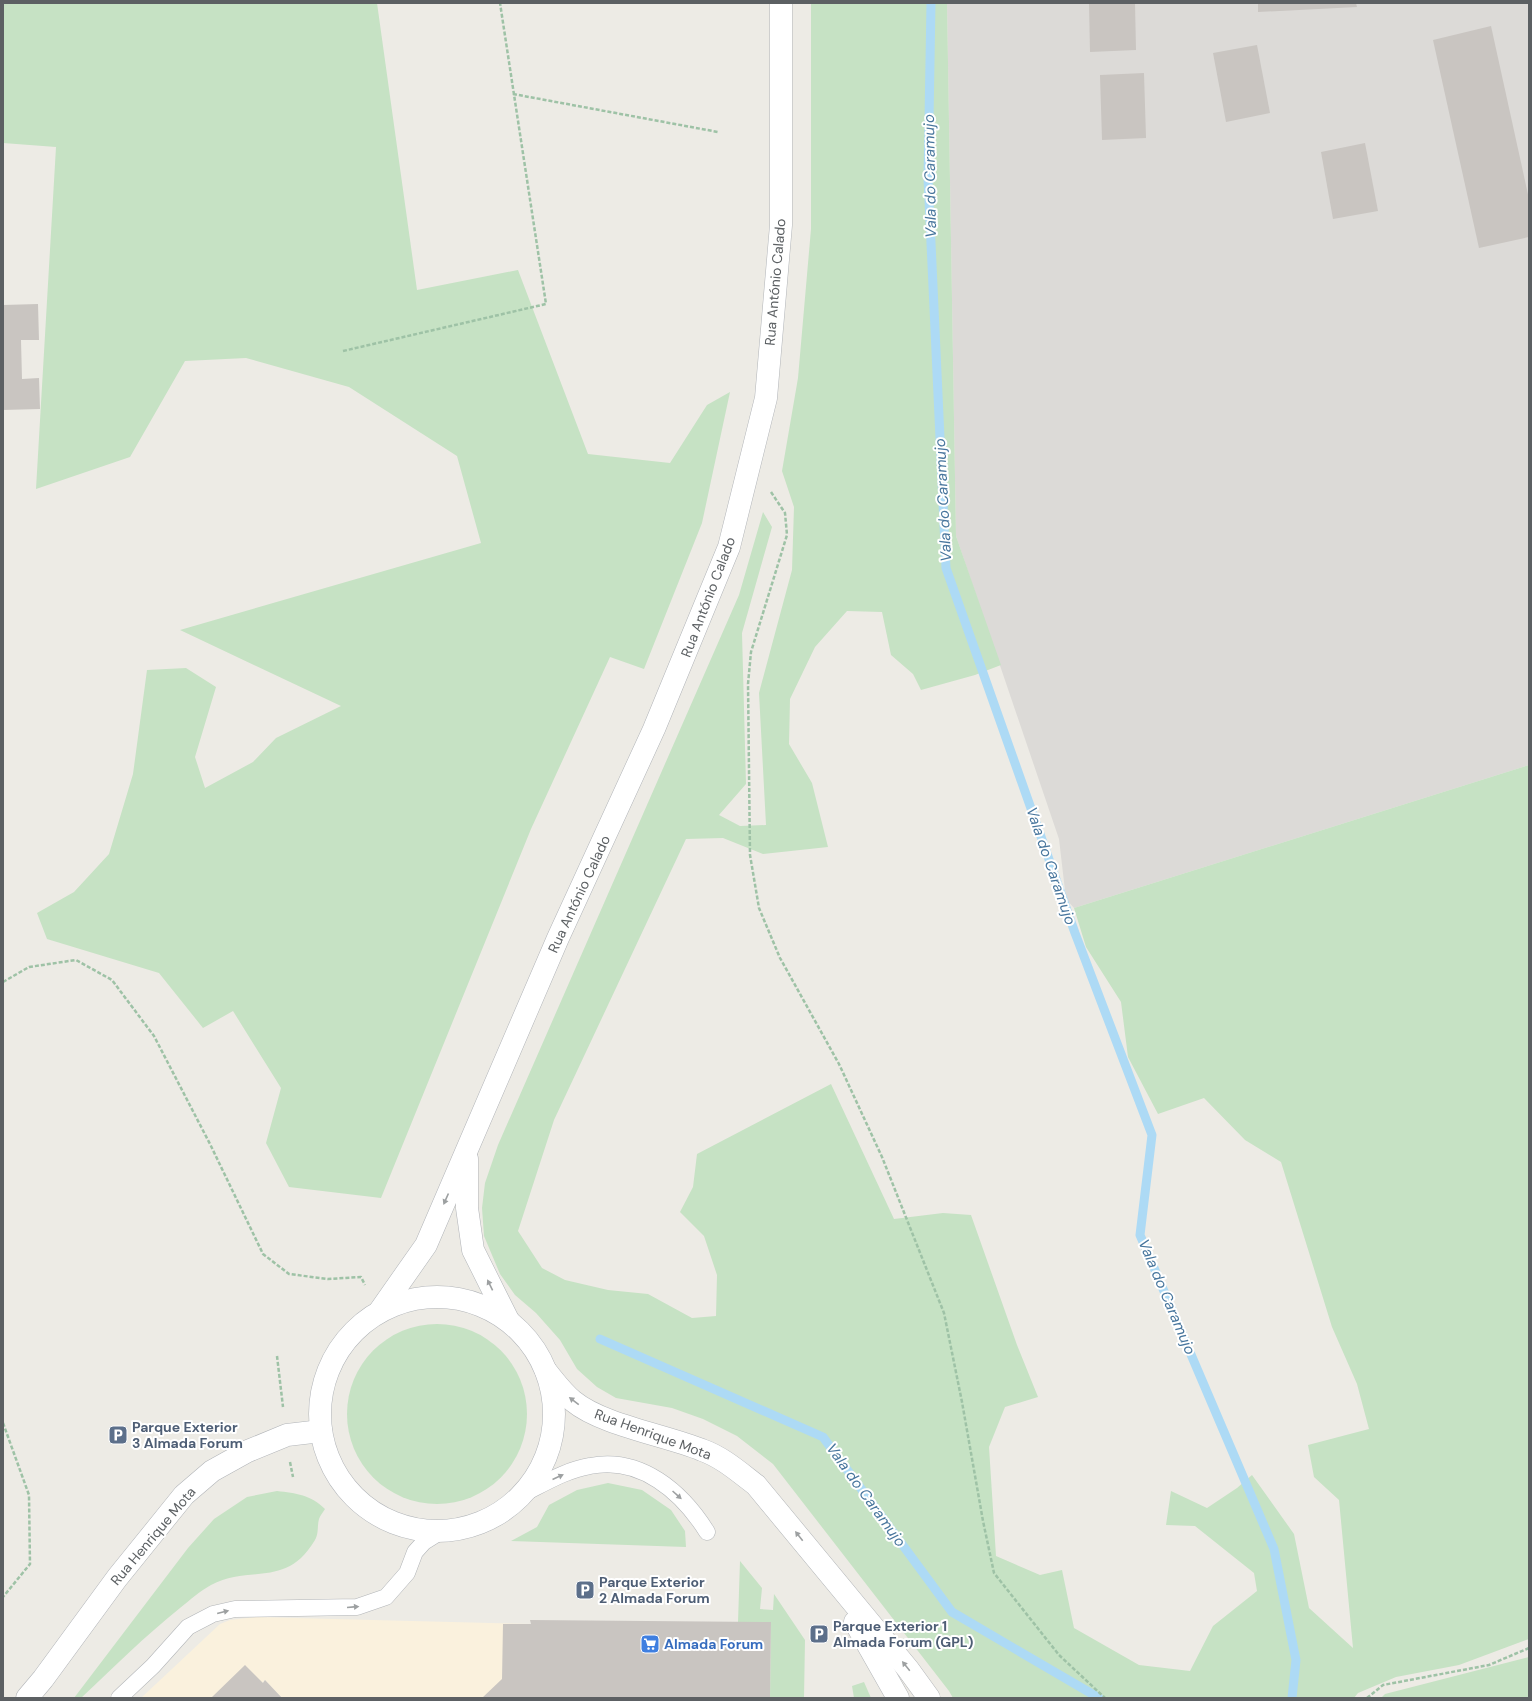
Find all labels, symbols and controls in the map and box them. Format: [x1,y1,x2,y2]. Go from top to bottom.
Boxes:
water label: Vala do Caramujo [919,114,941,238]
street label: Rua António Calado [760,218,790,346]
water label: Vala do Caramujo [930,438,956,562]
street label: Rua António Calado [677,534,739,660]
water label: Vala do Caramujo [1021,804,1081,928]
street label: Rua António Calado [544,832,614,956]
one-way arrow [443,1193,449,1204]
water label: Vala do Caramujo [1134,1236,1200,1358]
one-way arrow [487,1280,494,1291]
one-way arrow [568,1397,579,1405]
street label: Rua Henrique Mota [592,1404,714,1464]
place label: Parque Exterior 3 Almada Forum [132,1418,243,1452]
parking icon: Parque Exterior 3 Almada Forum [107,1424,129,1446]
water label: Vala do Caramujo [822,1439,910,1551]
one-way arrow [552,1474,564,1480]
street label: Rua Henrique Mota [107,1483,199,1589]
one-way arrow [672,1491,682,1500]
one-way arrow [795,1531,804,1542]
place label: Parque Exterior 2 Almada Forum [599,1573,710,1607]
parking icon: Parque Exterior 2 Almada Forum [574,1579,596,1601]
one-way arrow [347,1603,359,1610]
one-way arrow [217,1608,229,1614]
place label: Parque Exterior 1 Almada Forum (GPL) [833,1617,974,1651]
parking icon: Parque Exterior 1 Almada Forum (GPL) [808,1623,830,1645]
supermarket icon: Almada Forum [639,1633,661,1655]
place label: Almada Forum [664,1635,763,1653]
one-way arrow [902,1661,910,1672]

